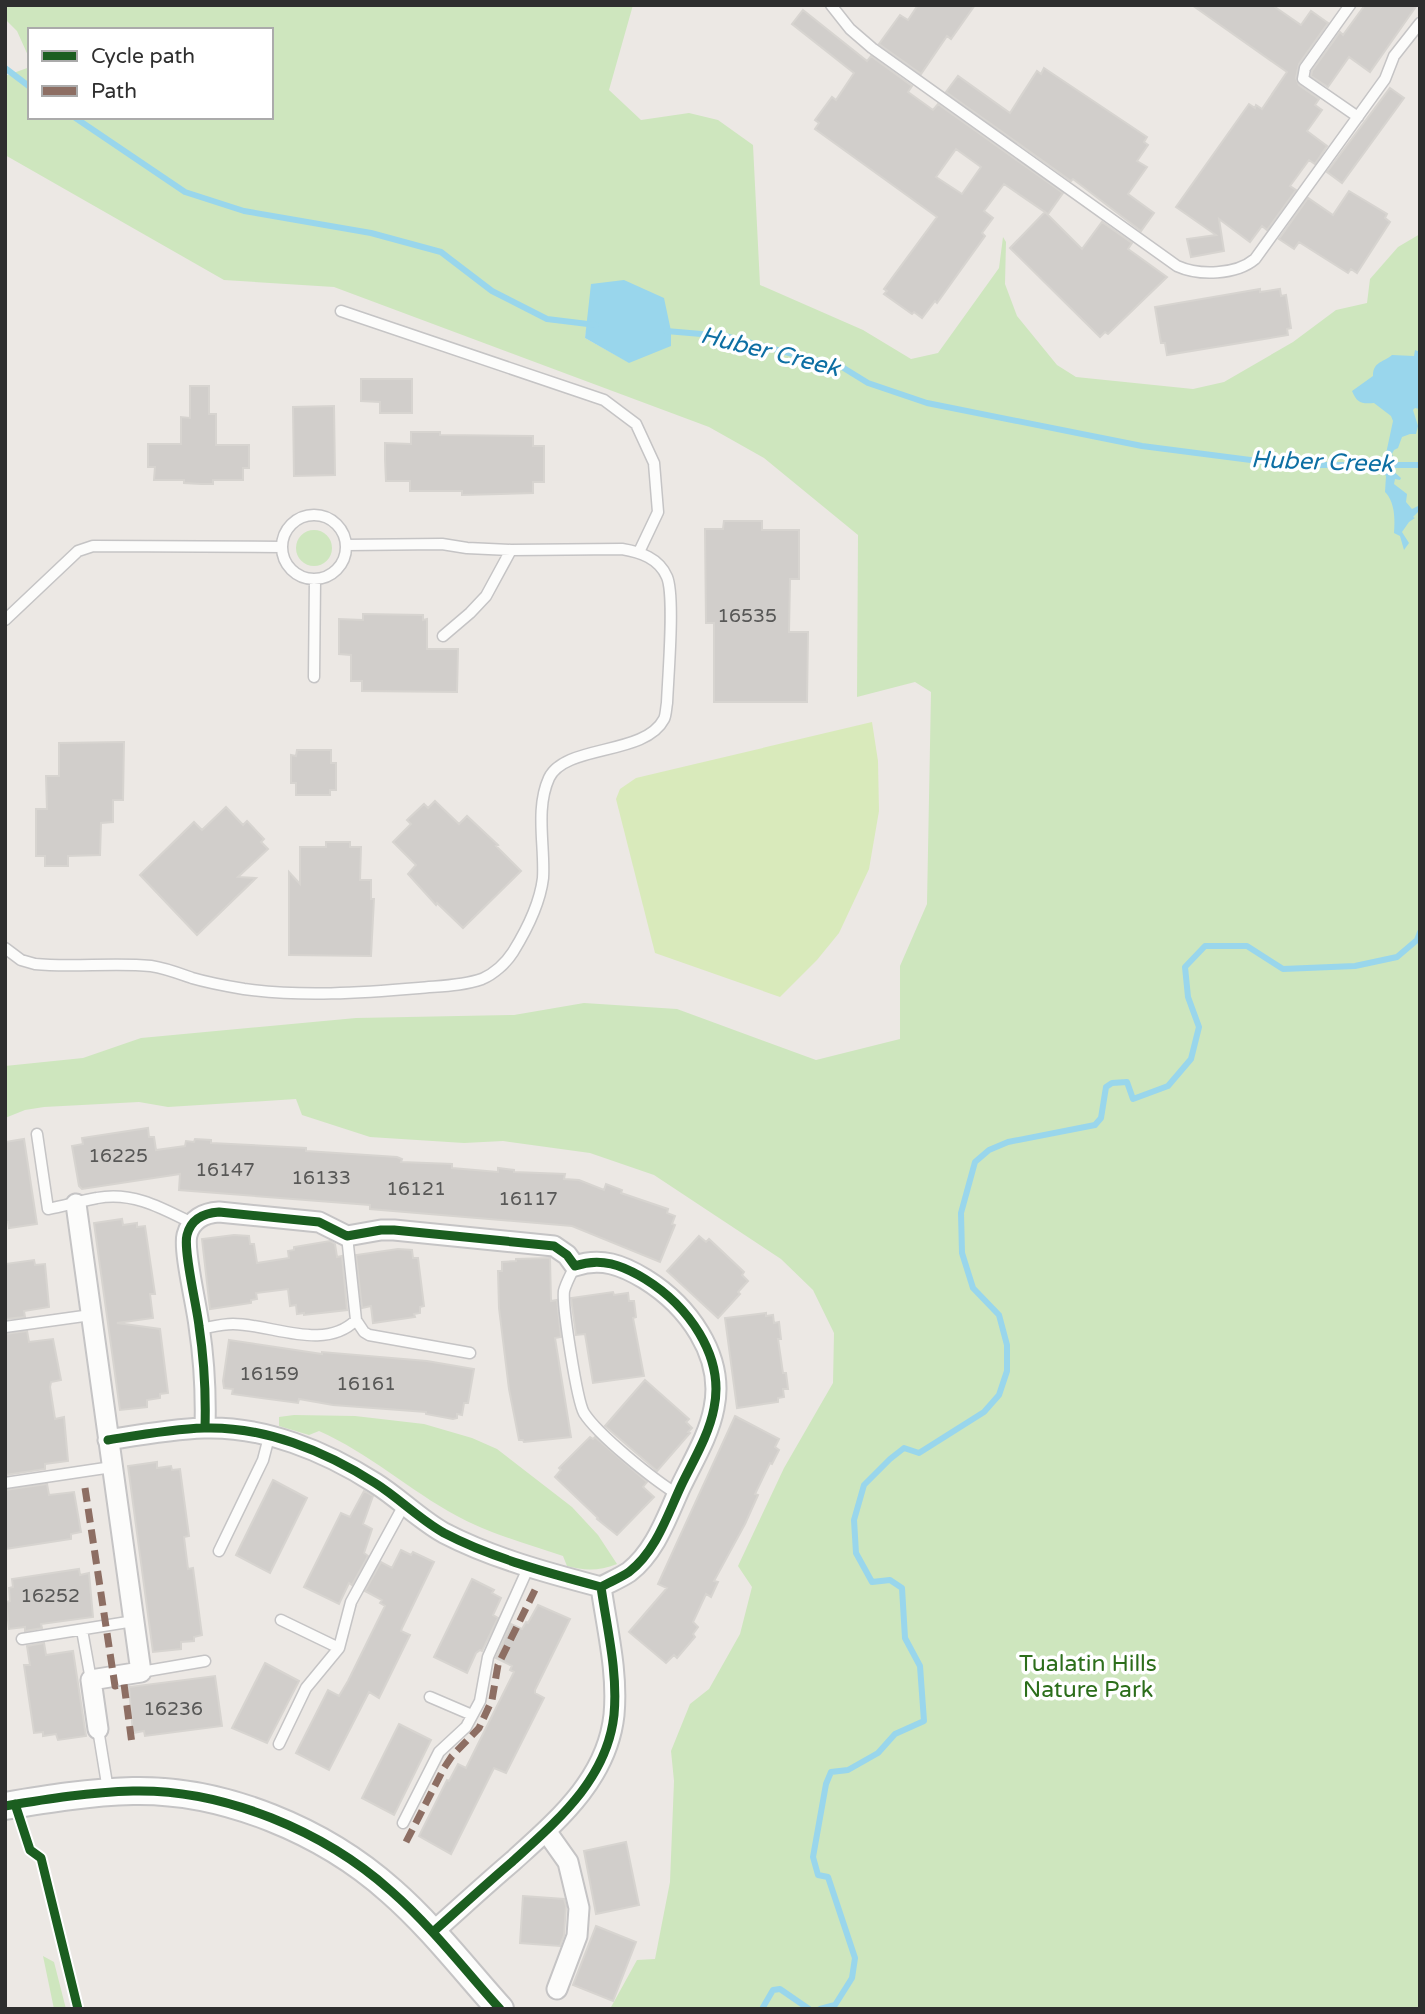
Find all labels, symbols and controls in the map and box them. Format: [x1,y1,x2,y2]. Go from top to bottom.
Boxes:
legend [28,28,273,119]
text: Cycle path [91,44,195,69]
text: Path [91,79,137,104]
water label: Huber Creek [698,321,844,384]
water label: Huber Creek [1250,445,1395,479]
house number: 16535 [717,605,777,627]
house number: 16225 [88,1145,148,1167]
house number: 16147 [195,1159,255,1181]
house number: 16133 [291,1167,351,1189]
house number: 16121 [386,1178,446,1200]
house number: 16117 [498,1188,558,1210]
house number: 16159 [239,1363,299,1385]
house number: 16161 [336,1373,396,1395]
house number: 16252 [20,1585,80,1607]
park label: Tualatin Hills Nature Park [1019,1650,1157,1704]
house number: 16236 [143,1698,203,1720]

